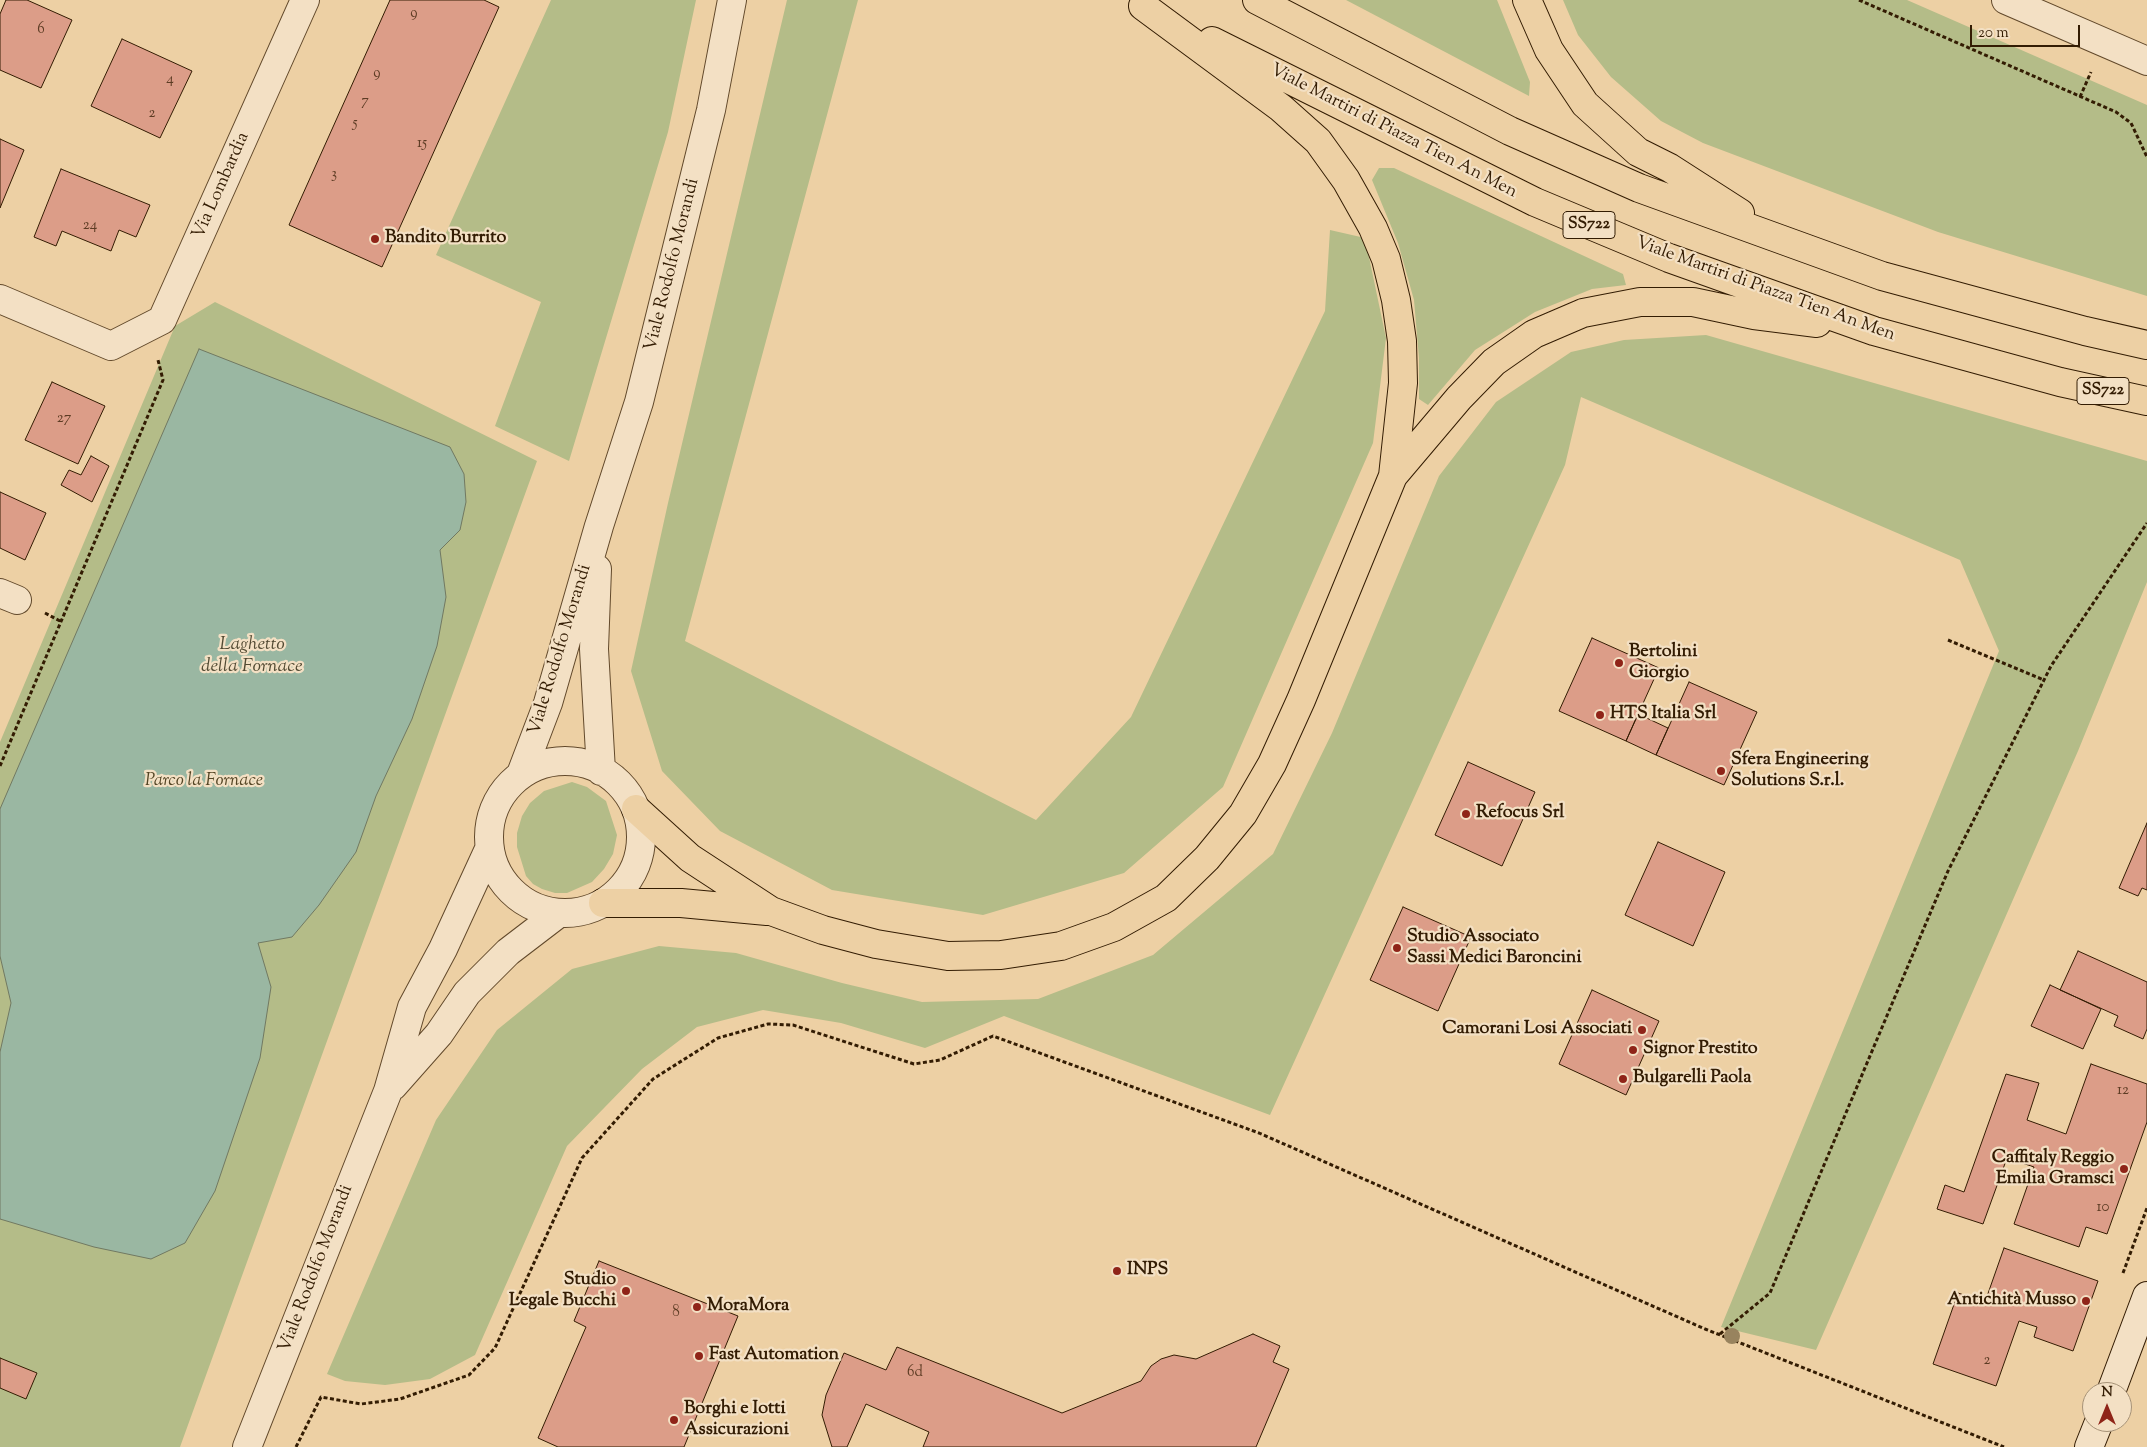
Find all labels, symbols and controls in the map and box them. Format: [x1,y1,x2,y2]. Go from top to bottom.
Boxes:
house number: 9 [410,5,418,23]
scale bar [1972,15,2082,47]
house number: 6 [37,21,45,39]
text: 20 m [1978,23,2009,44]
street label: Viale Martiri di Piazza Tien An Men [1266,60,1520,204]
house number: 9 [373,65,381,83]
house number: 4 [166,71,174,89]
house number: 7 [361,93,369,111]
house number: 2 [148,105,156,123]
house number: 5 [352,115,358,133]
street label: Via Lombardia [189,129,255,243]
house number: 15 [417,135,427,153]
house number: 3 [331,166,337,184]
street label: Viale Rodolfo Morandi [641,176,705,354]
road number: SS722 [1563,212,1615,238]
house number: 24 [83,217,97,235]
place label: Bandito Burrito [385,228,506,250]
marker: Bandito Burrito [369,233,381,245]
street label: Viale Martiri di Piazza Tien An Men [1632,233,1898,347]
road number: SS722 [2077,378,2129,404]
house number: 27 [57,410,71,428]
street label: Viale Rodolfo Morandi [525,562,597,738]
water label: Laghetto della Fornace [201,635,303,679]
place label: Bertolini Giorgio [1629,642,1697,684]
marker: Bertolini Giorgio [1613,657,1625,669]
place label: HTS Italia Srl [1610,704,1716,726]
marker: HTS Italia Srl [1594,709,1606,721]
place label: Sfera Engineering Solutions S.r.l. [1731,750,1868,792]
marker: Sfera Engineering Solutions S.r.l. [1715,765,1727,777]
park label: Parco la Fornace [145,771,263,793]
place label: Refocus Srl [1476,803,1564,825]
marker: Refocus Srl [1460,808,1472,820]
place label: Studio Associato Sassi Medici Baroncini [1407,927,1581,970]
marker: Studio Associato Sassi Medici Baroncini [1391,942,1403,954]
place label: Camorani Losi Associati [1442,1019,1632,1041]
marker: Camorani Losi Associati [1636,1024,1648,1036]
place label: Signor Prestito [1643,1039,1758,1061]
marker: Signor Prestito [1627,1044,1639,1056]
place label: Bulgarelli Paola [1633,1068,1751,1090]
marker: Bulgarelli Paola [1617,1073,1629,1085]
house number: 12 [2117,1082,2129,1100]
place label: Caffitaly Reggio Emilia Gramsci [1992,1148,2114,1190]
marker: Caffitaly Reggio Emilia Gramsci [2118,1163,2130,1175]
street label: Viale Rodolfo Morandi [275,1182,359,1356]
house number: 10 [2097,1199,2109,1217]
place label: INPS [1127,1260,1168,1282]
marker: INPS [1111,1265,1123,1277]
place label: Studio Legale Bucchi [509,1270,616,1312]
marker: Studio Legale Bucchi [620,1285,632,1297]
place label: Antichità Musso [1947,1290,2076,1312]
marker: Antichità Musso [2080,1295,2092,1307]
place label: MoraMora [707,1296,789,1318]
marker: MoraMora [691,1301,703,1313]
house number: 8 [672,1304,680,1322]
place label: Fast Automation [709,1345,839,1367]
marker: Fast Automation [693,1350,705,1362]
house number: 2 [1983,1352,1991,1370]
house number: 6d [907,1364,923,1382]
north arrow [2082,1382,2132,1432]
text: N [2101,1383,2113,1403]
place label: Borghi e Iotti Assicurazioni [684,1399,789,1442]
marker: Borghi e Iotti Assicurazioni [668,1414,680,1426]

